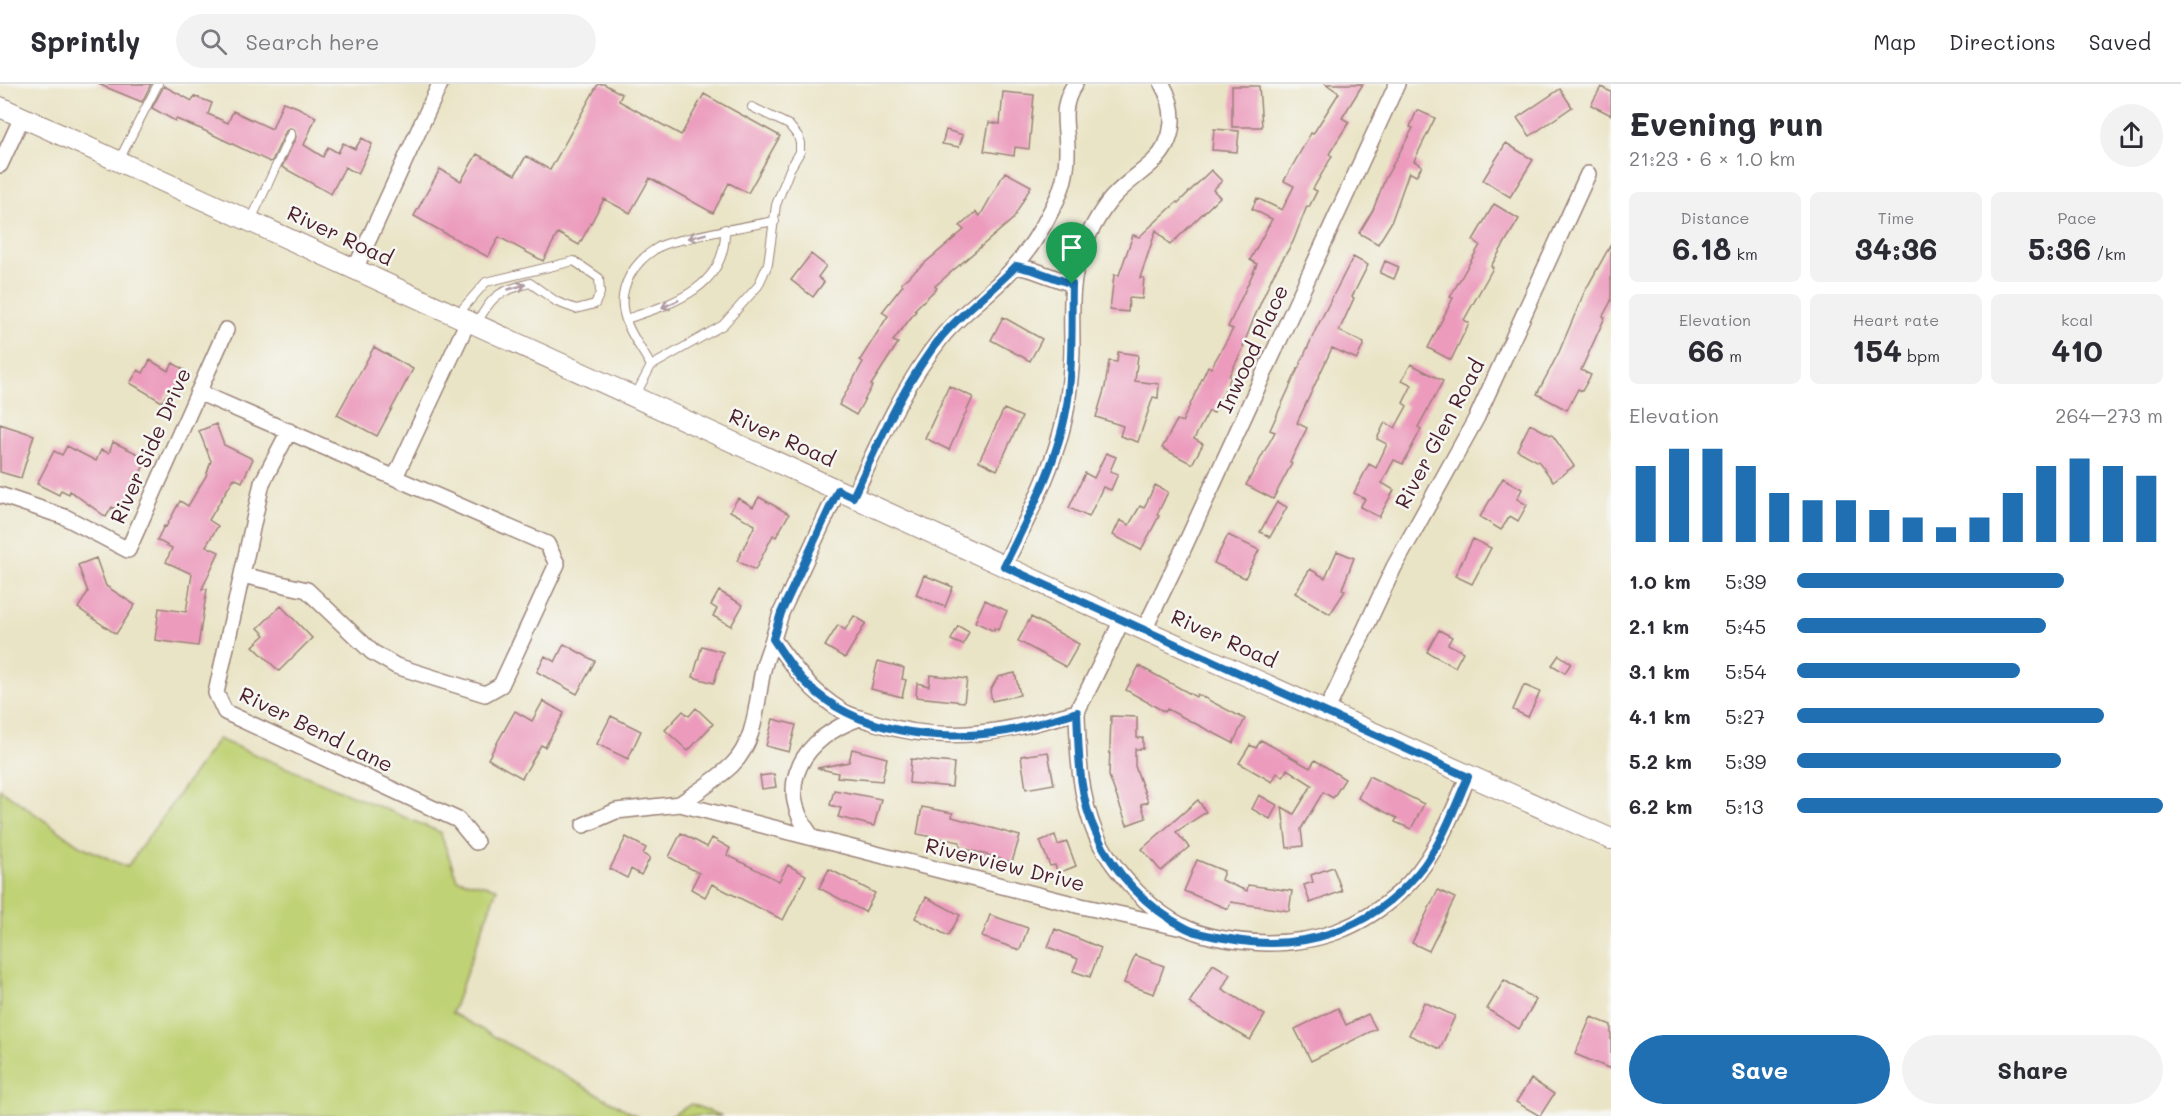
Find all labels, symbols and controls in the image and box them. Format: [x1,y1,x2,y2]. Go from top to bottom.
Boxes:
search box [176,14,596,68]
text: Sprintly [30,23,140,59]
icon: search [197,25,230,58]
text: Search here [245,27,379,56]
text: Map [1873,28,1916,55]
text: Directions [1949,28,2056,55]
text: Saved [2089,28,2151,55]
text: Evening run [1629,101,1823,144]
button: share [2100,104,2163,167]
text: 21:23 · 6 × 1.0 km [1629,145,1796,171]
street label: River Road [283,198,398,271]
text: Distance [1681,207,1749,228]
text: Time [1878,207,1914,228]
text: Pace [2057,207,2097,228]
pin [1046,222,1097,284]
text: 6.18 [1672,228,1731,268]
text: 34:36 [1855,228,1937,268]
text: 5:36 [2028,228,2091,268]
one-way arrow [687,231,706,243]
icon: arrive [1055,231,1088,264]
text: km [1731,243,1758,264]
text: /km [2091,243,2126,264]
one-way arrow [507,280,526,292]
street label: Inwood Place [1210,280,1293,417]
one-way arrow [661,299,679,311]
text: Elevation [1679,309,1751,330]
text: Heart rate [1853,309,1939,330]
text: kcal [2061,309,2093,330]
text: 66 [1688,330,1724,370]
text: 154 [1852,330,1902,370]
text: 410 [2051,330,2103,370]
text: m [1724,345,1742,366]
text: bpm [1902,345,1940,366]
street label: River Glen Road [1388,354,1490,513]
street label: River Side Drive [103,363,196,528]
street label: River Road [725,401,840,472]
text: Elevation [1629,402,1719,428]
text: 264–273 m [2055,402,2163,428]
text: 1.0 km [1629,568,1691,594]
text: 5:39 [1725,568,1766,594]
street label: River Road [1167,602,1282,673]
text: 2.1 km [1629,613,1689,639]
text: 5:45 [1725,613,1766,639]
text: 3.1 km [1629,658,1690,684]
text: 5:54 [1725,658,1766,684]
street label: River Bend Lane [235,680,398,778]
text: 4.1 km [1629,703,1691,729]
text: 5:27 [1725,703,1765,729]
text: 5.2 km [1629,748,1692,774]
text: 5:39 [1725,748,1766,774]
text: 6.2 km [1629,793,1692,819]
text: 5:13 [1725,793,1764,819]
street label: Riverview Drive [923,831,1088,896]
button: Save [1629,1035,1890,1104]
button: Share [1902,1035,2163,1104]

